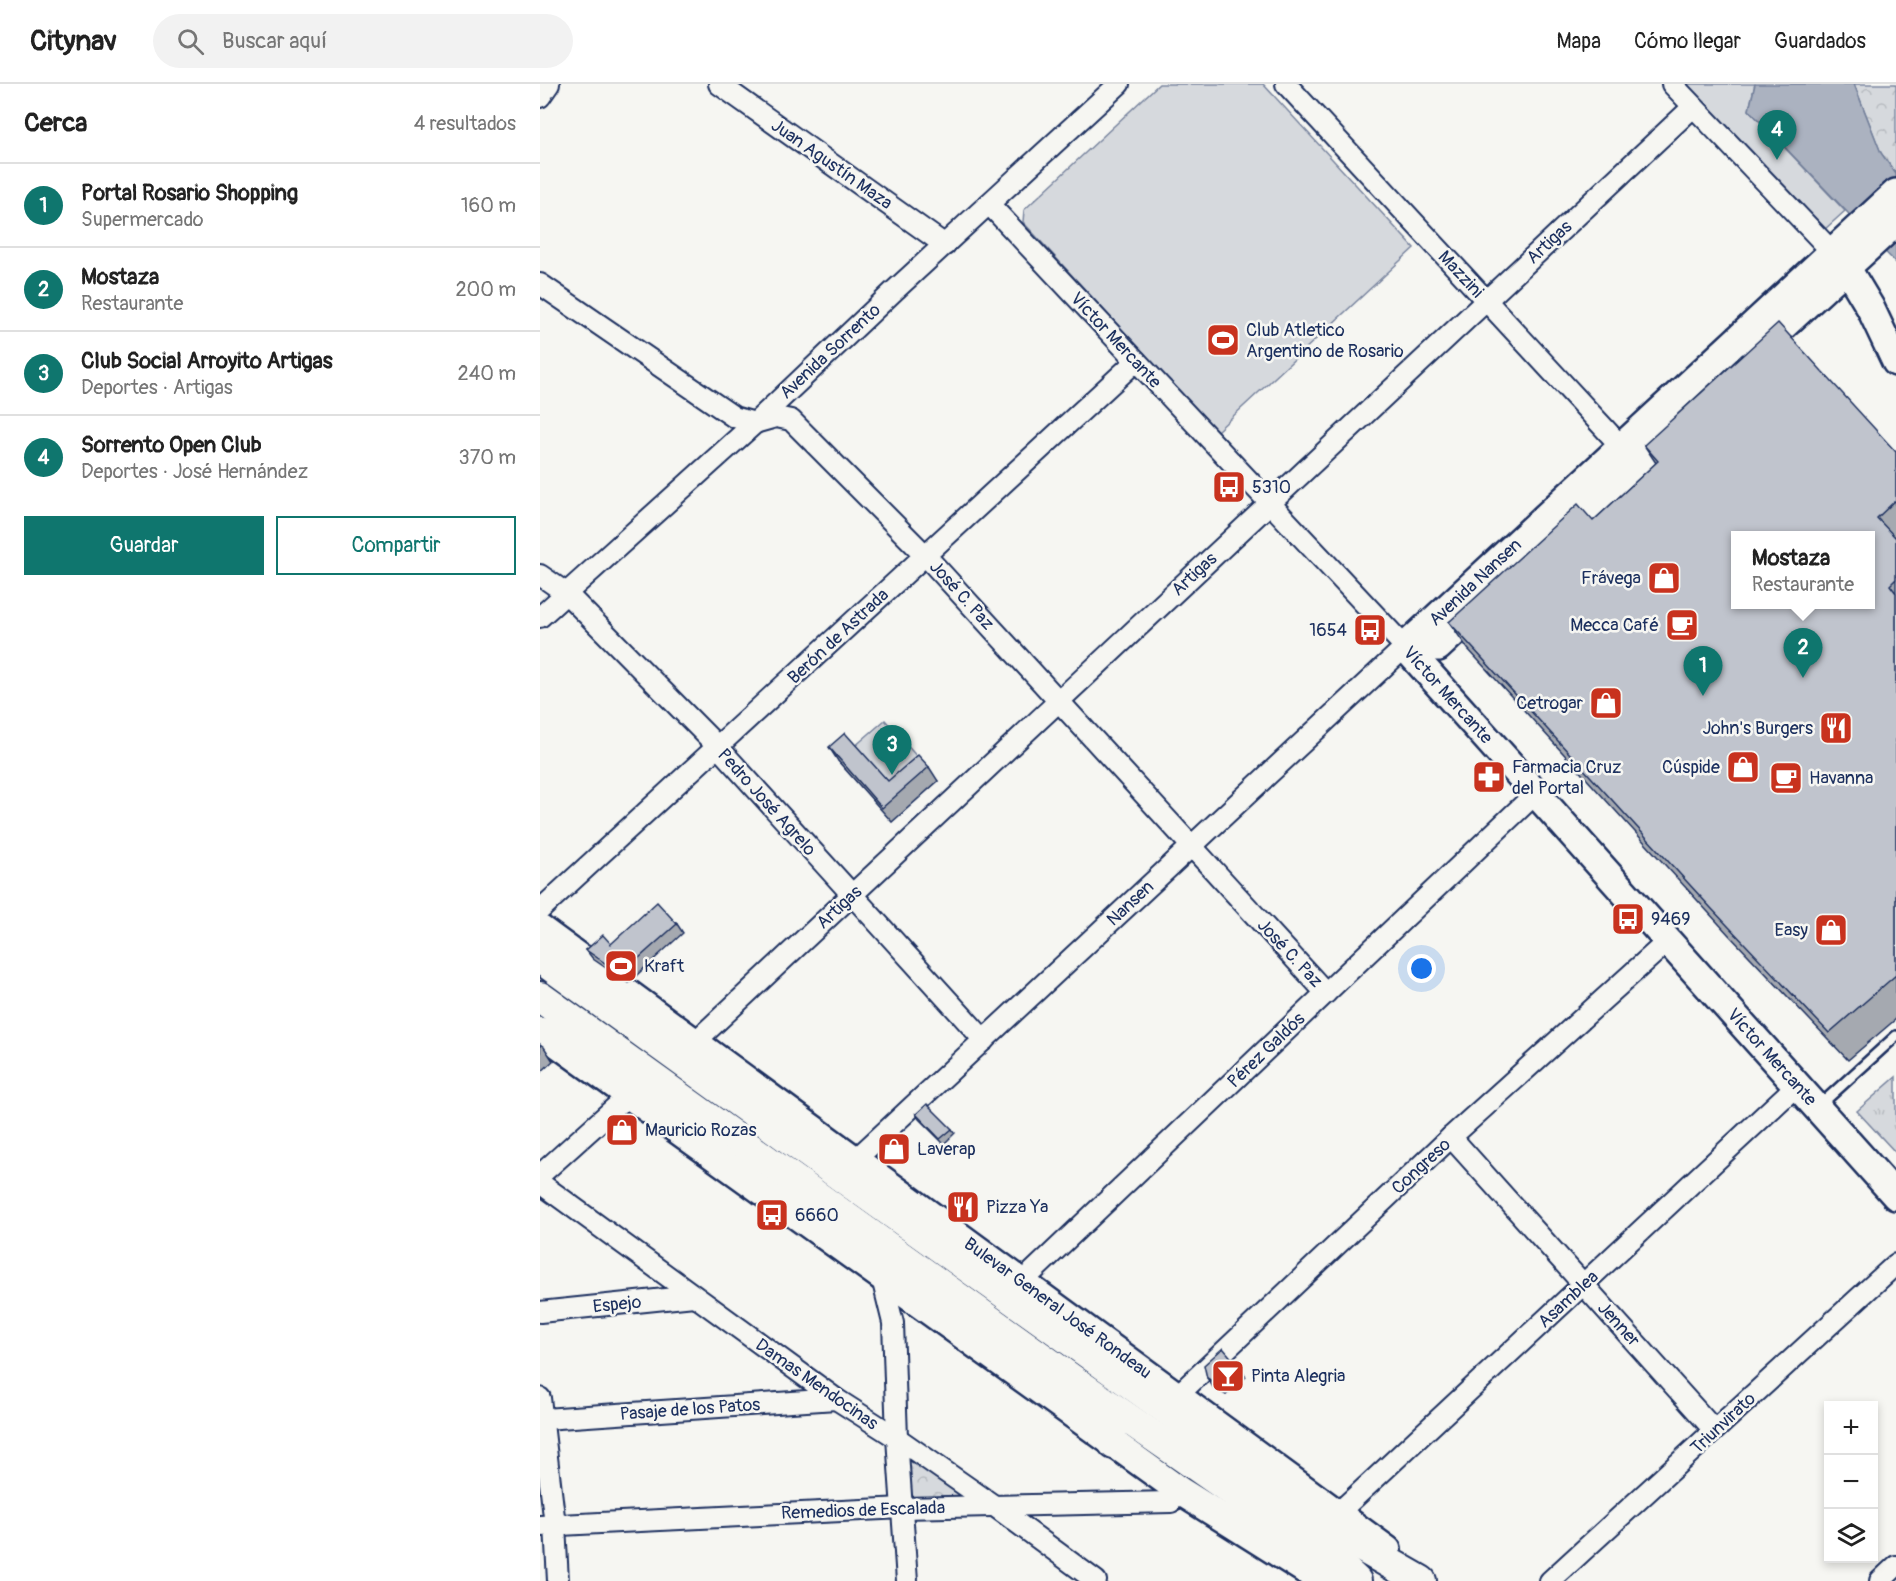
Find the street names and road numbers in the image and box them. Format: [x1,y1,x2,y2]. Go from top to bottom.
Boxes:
street label: Juan Agustín Maza [767,114,897,215]
street label: Artigas [1522,216,1577,269]
street label: Mazzini [1433,246,1488,303]
street label: Víctor Mercante [1065,287,1166,393]
street label: Avenida Sorrento [775,298,886,404]
street label: Avenida Nansen [1424,534,1526,631]
street label: Artigas [1167,548,1222,601]
street label: José C. Paz [924,556,999,635]
street label: Berón de Astrada [783,584,894,689]
street label: Víctor Mercante [1398,642,1498,749]
street label: Pedro José Agrelo [712,744,821,861]
street label: Nansen [1102,876,1159,931]
street label: Artigas [812,881,867,934]
street label: José C. Paz [1252,914,1327,993]
street label: Víctor Mercante [1722,1004,1822,1111]
street label: Pérez Galdós [1223,1008,1310,1093]
street label: Congreso [1387,1133,1456,1199]
street label: Bulevar General José Rondeau [959,1233,1156,1384]
street label: Asamblea [1533,1266,1603,1333]
street label: Espejo [592,1290,643,1318]
street label: Jenner [1592,1297,1645,1352]
street label: Damas Mendocinas [751,1334,883,1435]
street label: Triunvirato [1686,1387,1761,1459]
street label: Pasaje de los Patos [619,1393,761,1426]
street label: Remedios de Escalada [781,1496,945,1525]

